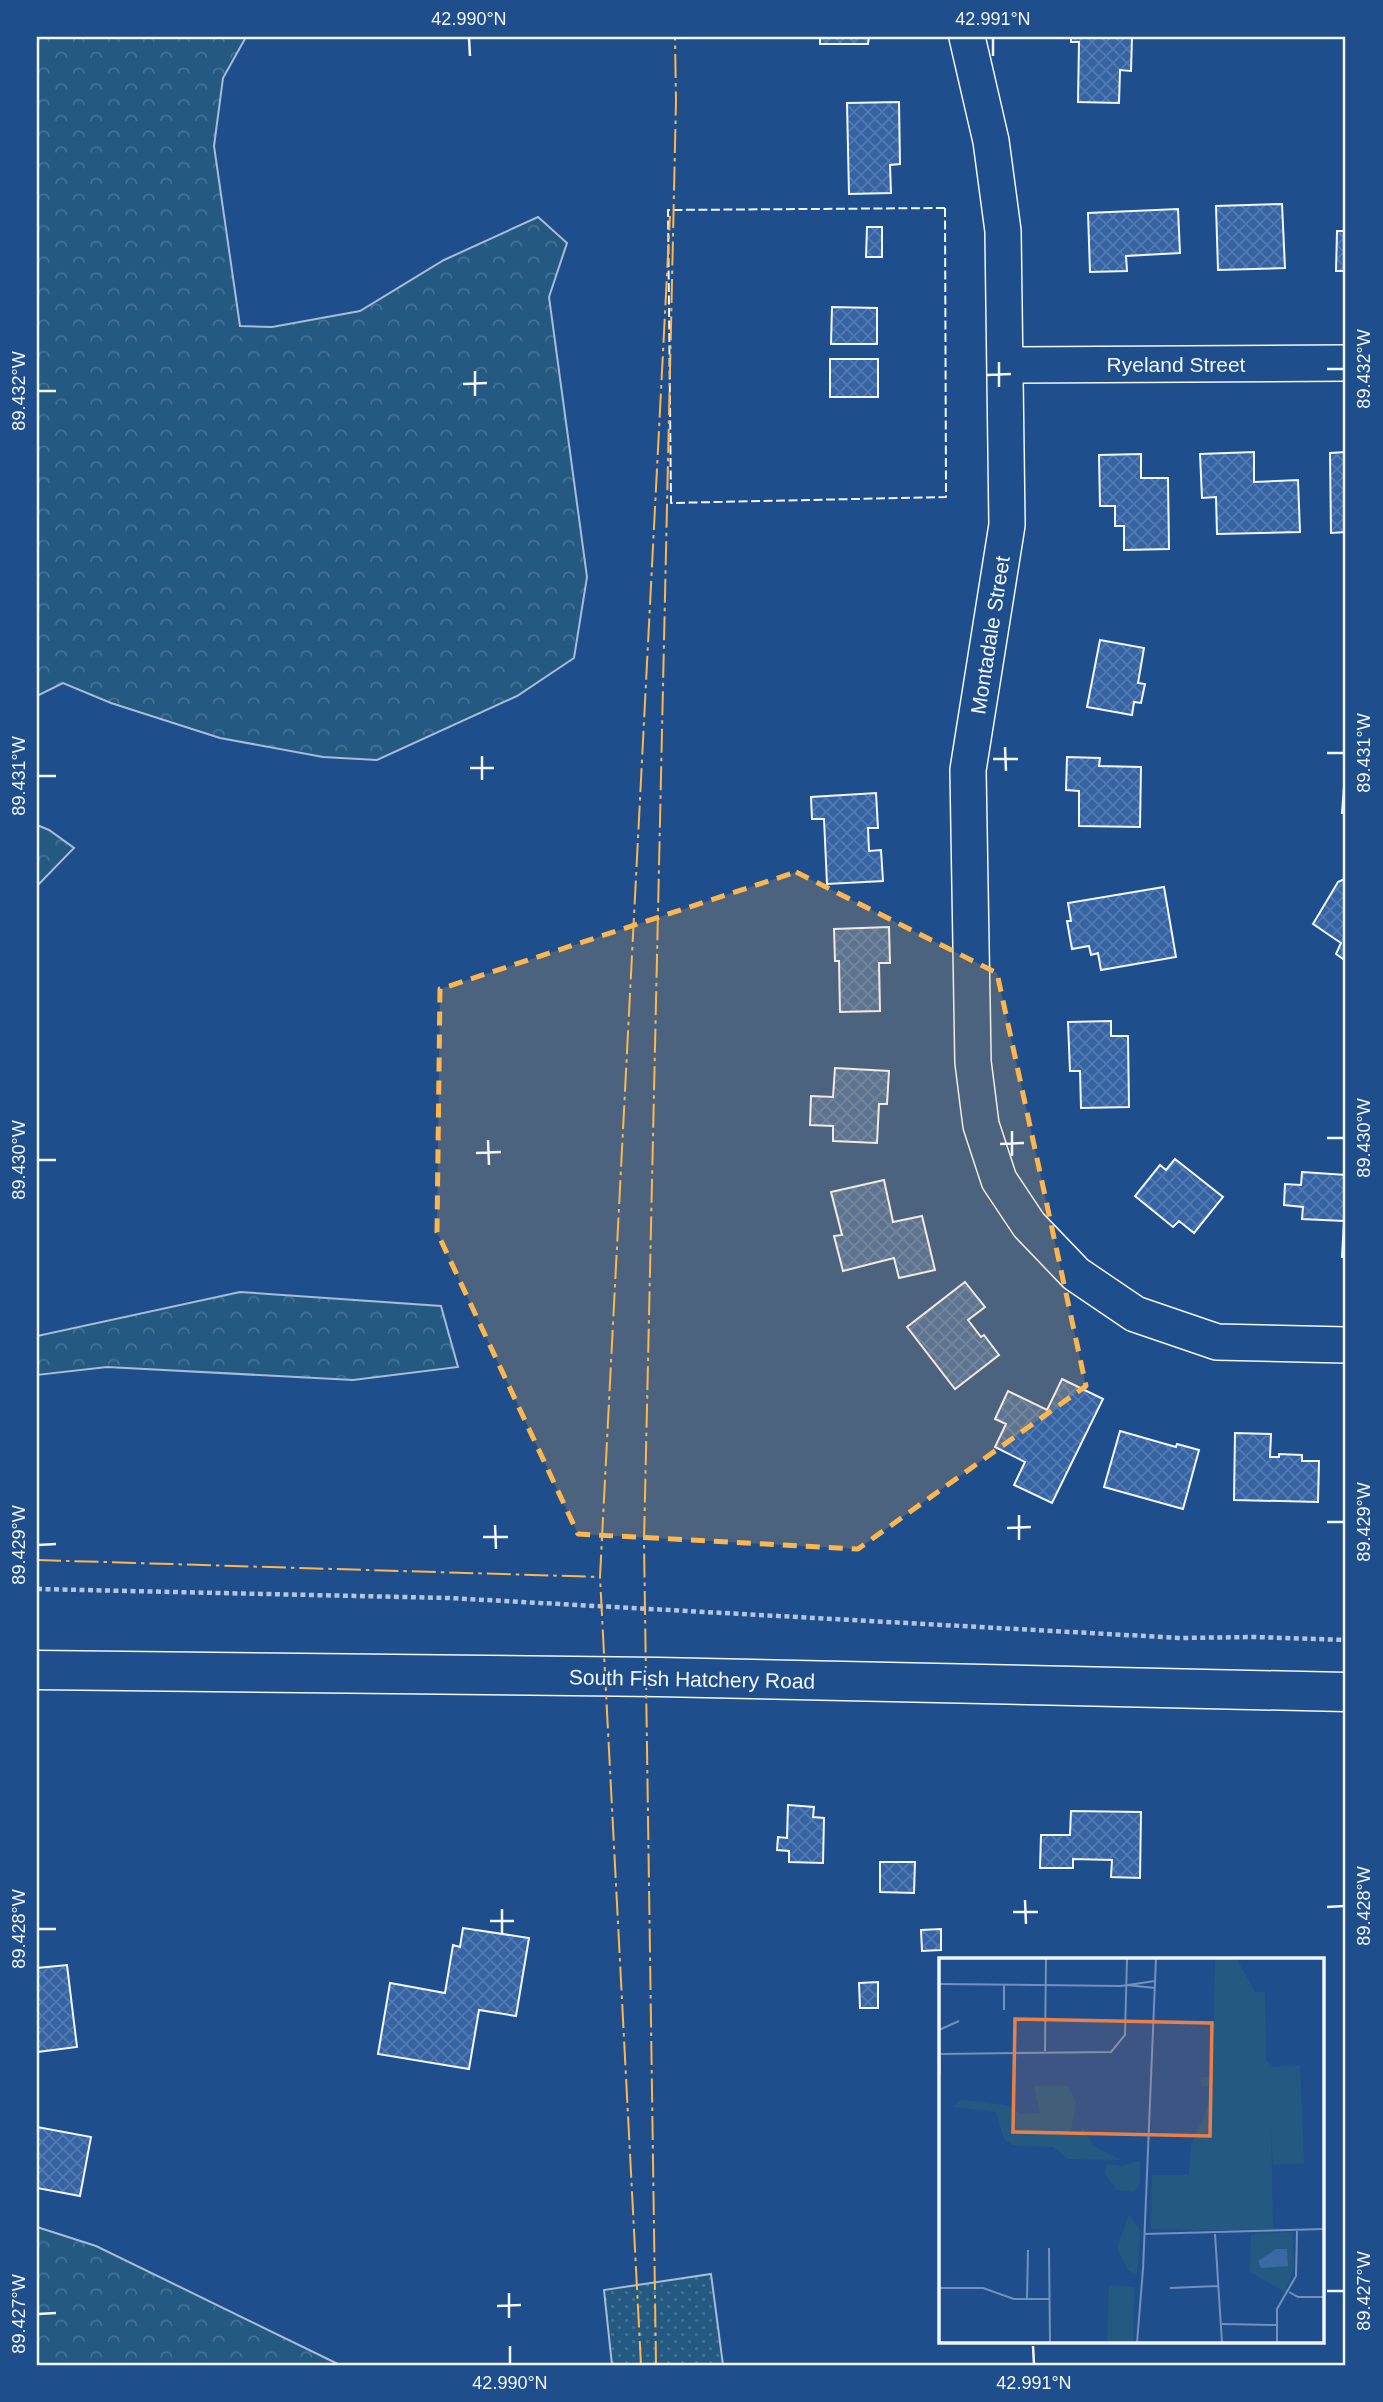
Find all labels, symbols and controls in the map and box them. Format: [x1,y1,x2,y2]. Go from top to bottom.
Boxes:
text: 42.990°N [431,9,507,29]
text: 42.991°N [955,9,1031,29]
text: 89.432°W [1354,329,1374,409]
text: 89.432°W [9,351,29,431]
street label: Ryeland Street [1107,353,1246,376]
street label: Montadale Street [966,554,1014,716]
text: 89.431°W [1354,713,1374,793]
text: 89.431°W [9,736,29,816]
text: 89.430°W [1354,1098,1374,1178]
text: 89.430°W [9,1120,29,1200]
text: 89.429°W [1354,1482,1374,1562]
text: 89.429°W [9,1505,29,1585]
street label: South Fish Hatchery Road [569,1665,815,1693]
text: 89.428°W [1354,1866,1374,1946]
text: 89.428°W [9,1889,29,1969]
inset map [939,1958,1324,2342]
text: 89.427°W [1354,2251,1374,2331]
text: 89.427°W [9,2274,29,2354]
text: 42.990°N [472,2373,548,2393]
text: 42.991°N [996,2373,1072,2393]

